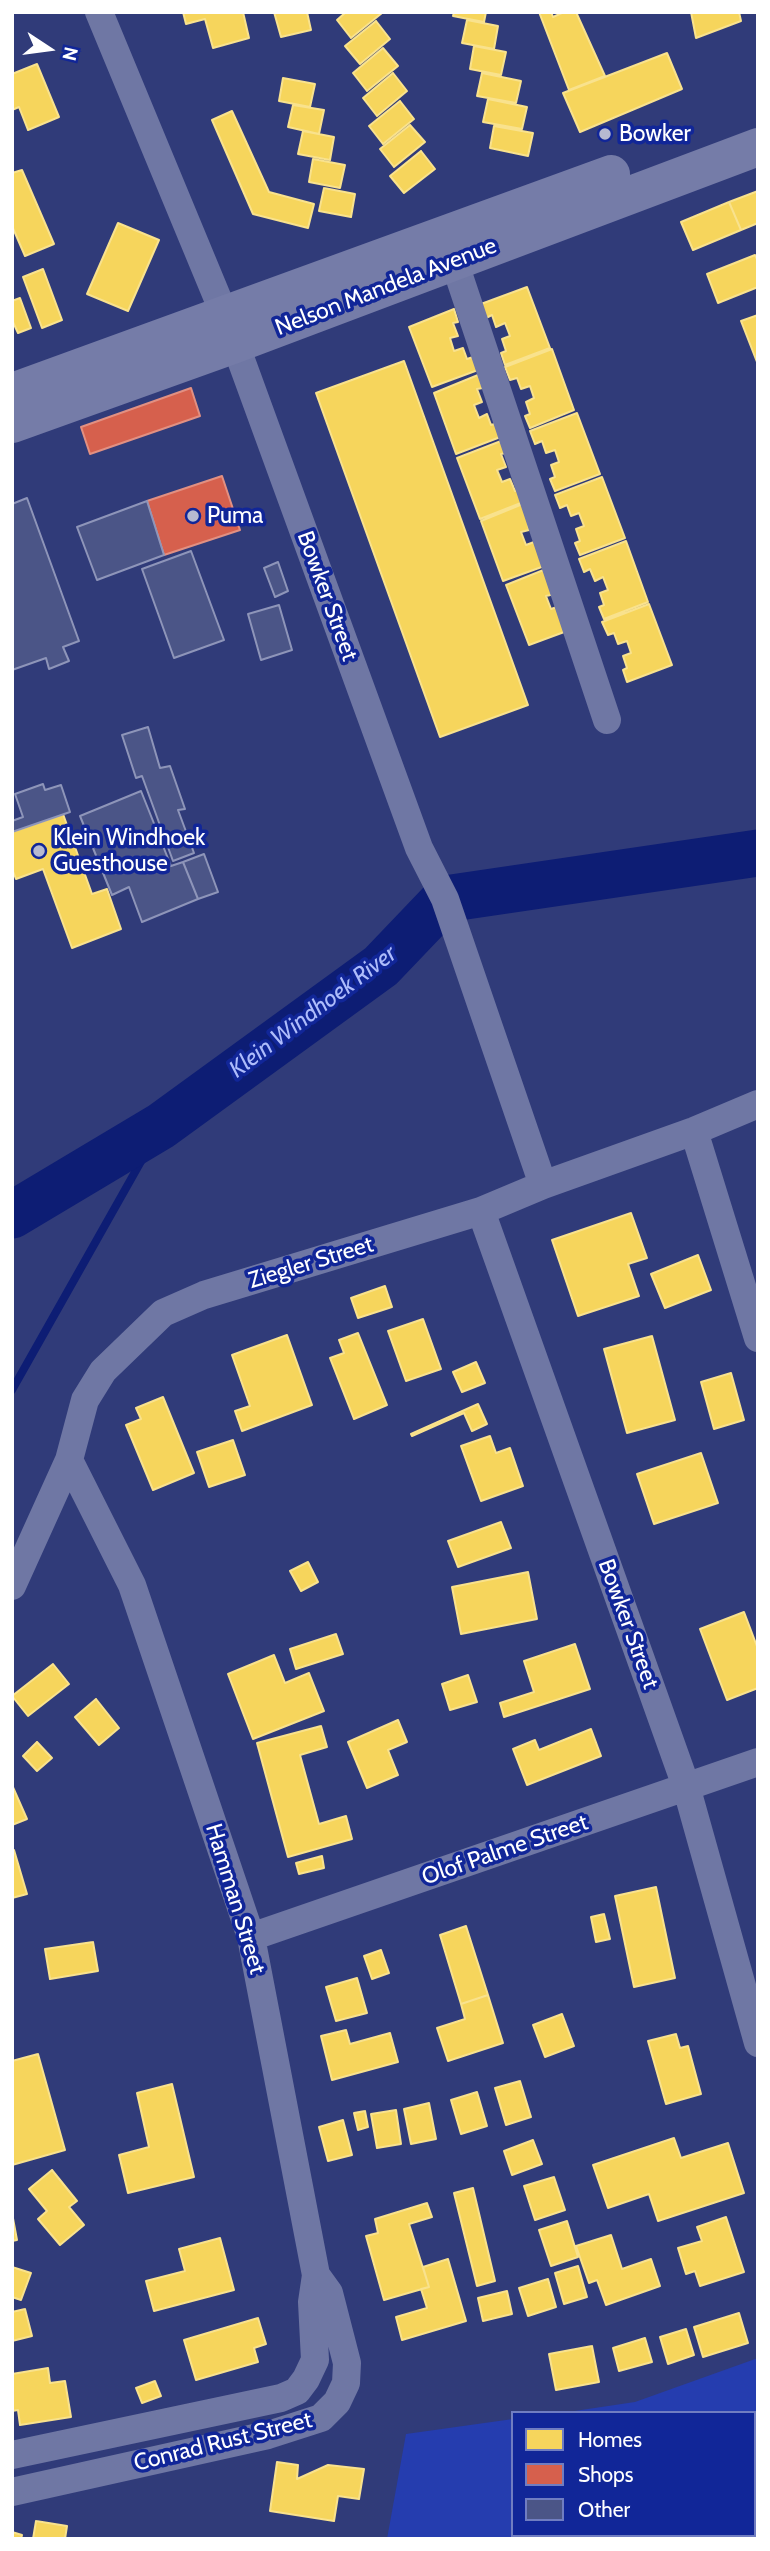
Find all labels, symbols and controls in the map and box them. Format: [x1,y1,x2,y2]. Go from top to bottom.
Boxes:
north arrow [14,14,84,84]
text: N [57,45,83,63]
place label: Bowker [619,120,691,148]
marker: Bowker [597,126,613,142]
street label: Nelson Mandela Avenue [271,232,501,342]
place label: Puma [207,502,263,530]
marker: Puma [185,508,201,524]
street label: Bowker Street [291,527,363,665]
place label: Klein Windhoek Guesthouse [53,824,205,878]
marker: Klein Windhoek Guesthouse [31,843,47,859]
water label: Klein Windhoek River [224,940,402,1084]
street label: Ziegler Street [245,1231,377,1295]
street label: Bowker Street [592,1555,664,1693]
street label: Olof Palme Street [418,1809,592,1891]
street label: Hamman Street [199,1821,271,1977]
street label: Conrad Rust Street [131,2407,315,2477]
legend [511,2411,756,2537]
text: Homes [578,2427,642,2452]
text: Shops [578,2462,633,2487]
text: Other [578,2497,630,2522]

